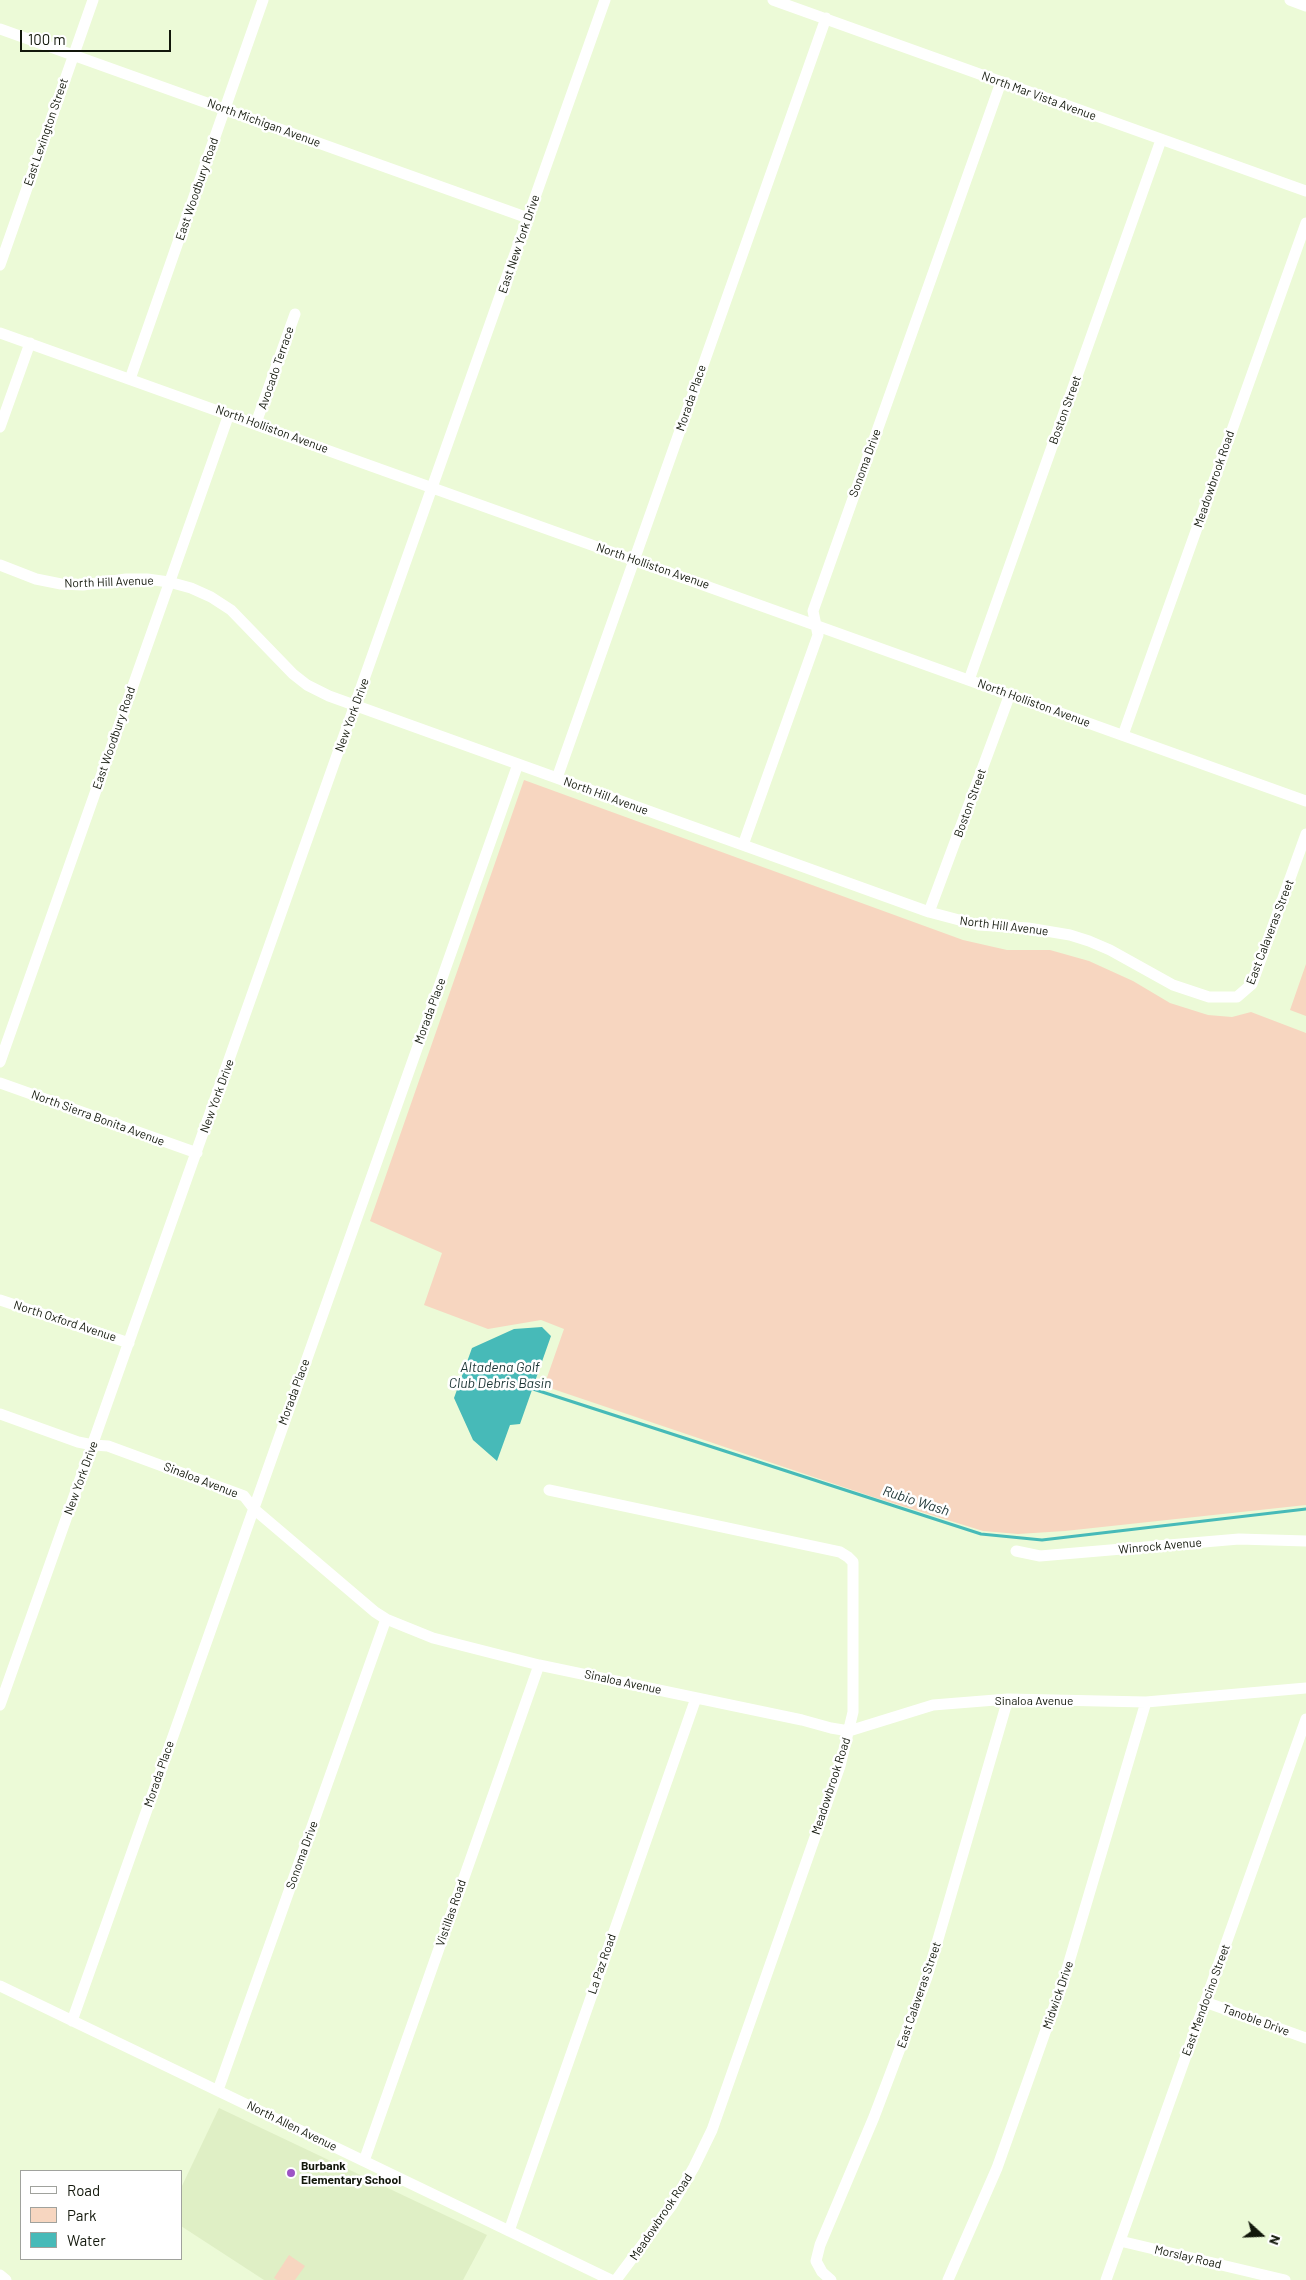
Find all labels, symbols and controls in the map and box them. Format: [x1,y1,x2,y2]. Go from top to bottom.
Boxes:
scale bar [22,20,174,52]
text: 100 m [28,30,66,48]
street label: North Mar Vista Avenue [980,69,1098,123]
street label: East Lexington Street [21,76,71,188]
street label: North Michigan Avenue [205,96,323,150]
street label: East Woodbury Road [173,136,221,242]
street label: East New York Drive [495,193,543,295]
street label: Avocado Terrace [255,325,297,411]
street label: Morada Place [673,363,709,433]
street label: Boston Street [1046,374,1084,446]
street label: North Holliston Avenue [214,402,330,456]
street label: Sonoma Drive [846,427,884,499]
street label: Meadowbrook Road [1191,429,1237,529]
street label: North Holliston Avenue [594,540,712,592]
street label: North Hill Avenue [64,573,154,591]
street label: New York Drive [332,676,372,754]
street label: North Holliston Avenue [976,676,1092,730]
street label: East Woodbury Road [90,685,138,791]
street label: Boston Street [951,767,989,839]
street label: North Hill Avenue [562,774,650,818]
street label: East Calaveras Street [1243,877,1297,987]
street label: North Hill Avenue [959,913,1049,939]
street label: Morada Place [411,976,449,1046]
street label: New York Drive [197,1057,237,1135]
street label: North Sierra Bonita Avenue [29,1087,167,1149]
street label: North Oxford Avenue [12,1298,118,1344]
street label: Morada Place [275,1357,313,1427]
water label: Altadena Golf Club Debris Basin [449,1359,551,1391]
street label: New York Drive [61,1439,101,1517]
street label: Sinaloa Avenue [162,1459,240,1501]
water label: Rubio Wash [880,1482,952,1520]
street label: Winrock Avenue [1118,1535,1202,1557]
street label: Sinaloa Avenue [583,1667,663,1697]
street label: Sinaloa Avenue [995,1694,1073,1708]
street label: Meadowbrook Road [808,1736,854,1836]
street label: Morada Place [141,1739,177,1809]
street label: Sonoma Drive [283,1819,321,1891]
street label: Vistillas Road [433,1878,469,1948]
street label: La Paz Road [585,1932,619,1996]
street label: East Calaveras Street [894,1940,944,2050]
street label: East Mendocino Street [1179,1942,1233,2058]
street label: Midwick Drive [1040,1959,1076,2031]
street label: Tanoble Drive [1220,2001,1292,2039]
street label: North Allen Avenue [245,2098,339,2154]
place label: Burbank Elementary School [301,2159,401,2187]
marker: Burbank Elementary School [285,2167,297,2179]
legend [20,2170,182,2260]
street label: Meadowbrook Road [627,2171,695,2263]
text: Road [67,2181,100,2199]
text: Park [67,2206,96,2224]
north arrow [1236,2210,1286,2260]
text: Water [67,2231,106,2249]
text: N [1266,2233,1285,2248]
street label: Morslay Road [1153,2242,1223,2272]

